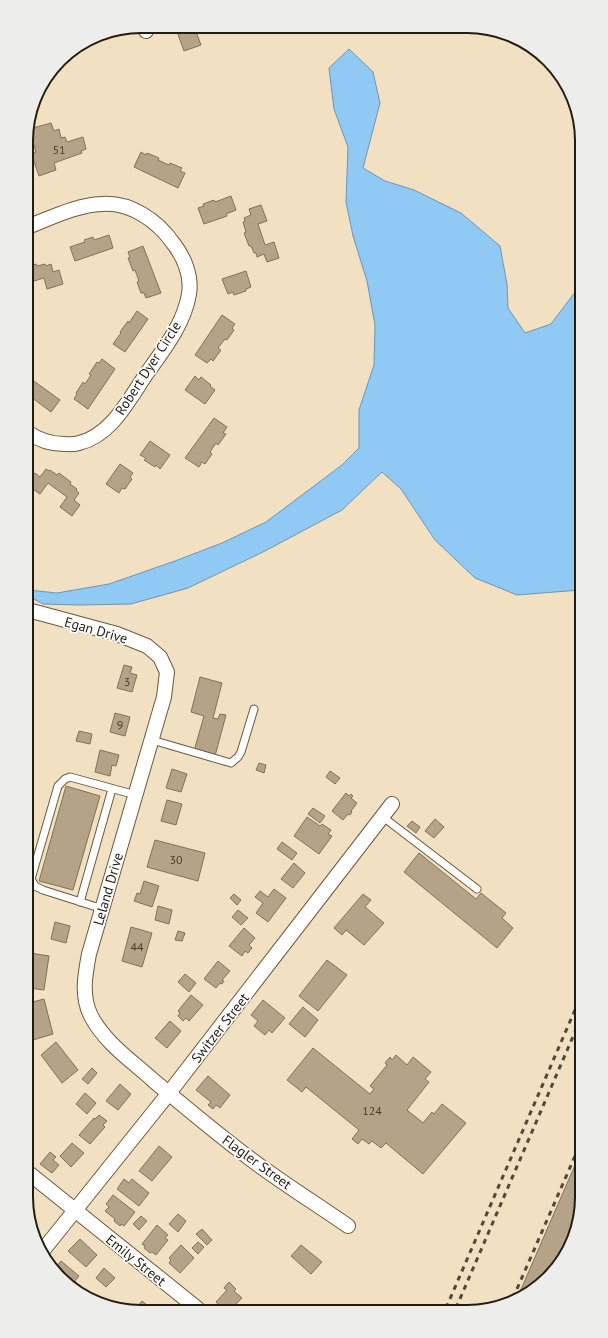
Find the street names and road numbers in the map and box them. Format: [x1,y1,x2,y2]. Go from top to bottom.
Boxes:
street label: Robert Dyer Circle [111,318,185,418]
street label: Egan Drive [62,612,130,648]
street label: Leland Drive [89,851,127,927]
street label: Switzer Street [187,989,253,1066]
street label: Flagler Street [219,1131,295,1193]
street label: Emily Street [102,1230,170,1290]

